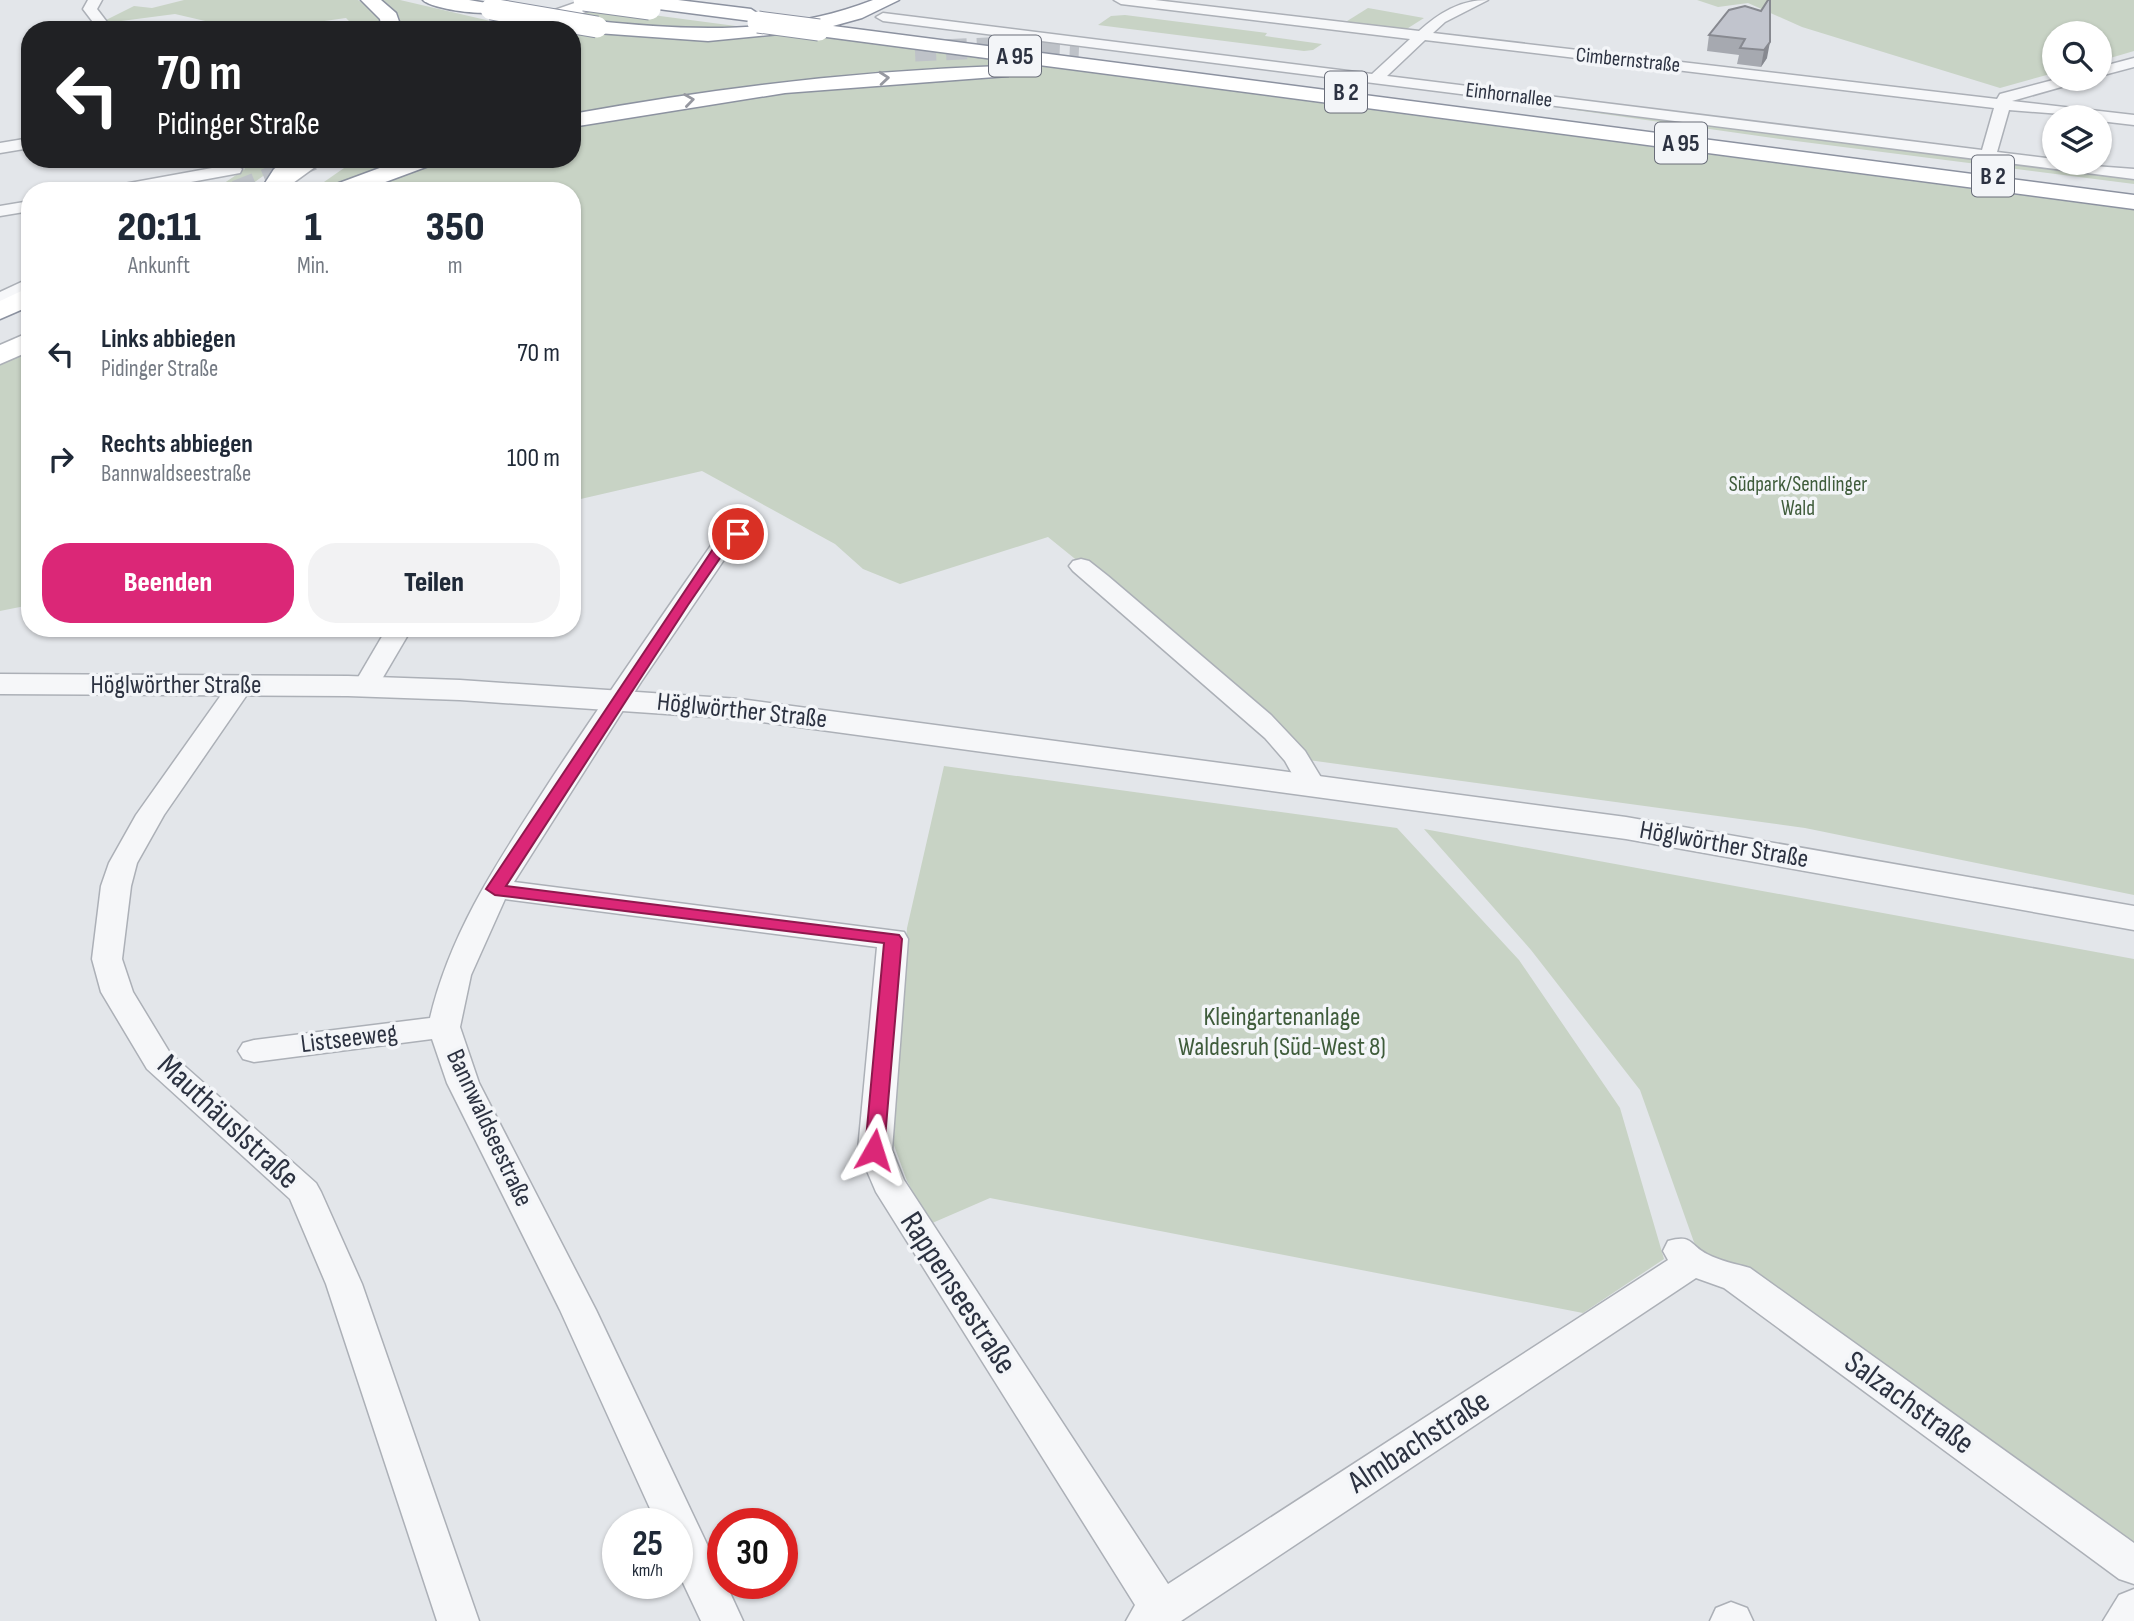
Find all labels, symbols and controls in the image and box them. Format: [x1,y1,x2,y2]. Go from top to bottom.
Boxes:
map controls [2042,21,2112,175]
button: search [2042,21,2112,91]
road number: A 95 [989,36,1041,76]
street label: Cimbernstraße [1575,42,1681,78]
text: 70 m [157,45,242,104]
icon: left [42,49,133,140]
one-way arrow [878,71,889,86]
road number: B 2 [1325,72,1367,112]
street label: Einhornallee [1464,77,1554,113]
one-way arrow [683,93,694,108]
text: Pidinger Straße [157,105,320,144]
button: layers [2042,105,2112,175]
road number: A 95 [1655,122,1707,163]
road number: B 2 [1972,156,2014,196]
text: 20:11 [117,202,201,253]
text: 1 [305,202,322,253]
text: 350 [426,202,485,253]
text: Ankunft [128,252,190,280]
text: Min. [297,252,329,280]
text: m [448,252,462,280]
text: Links abbiegen [101,324,236,355]
icon: left [42,335,80,373]
text: 70 m [517,338,560,369]
text: Pidinger Straße [101,355,218,383]
text: Rechts abbiegen [101,429,253,460]
icon: right [42,440,80,478]
text: 100 m [507,443,560,474]
text: Bannwaldseestraße [101,460,251,488]
park label: Südpark/Sendlinger Wald [1729,472,1867,521]
pin [708,504,768,564]
icon: arrive [719,515,757,553]
button: Beenden [42,543,294,623]
button: Teilen [308,543,560,623]
street label: Höglwörther Straße [91,670,261,701]
street label: Höglwörther Straße [655,687,829,735]
street label: Höglwörther Straße [1637,815,1811,875]
park label: Kleingartenanlage Waldesruh (Süd-West 8) [1178,1002,1386,1063]
street label: Listseeweg [299,1018,399,1060]
street label: Bannwaldseestraße [439,1045,539,1211]
street label: Mauthäuslstraße [149,1046,307,1198]
position arrow [837,1113,911,1187]
street label: Rappenseestraße [891,1205,1025,1381]
street label: Salzachstraße [1837,1343,1981,1463]
street label: Almbachstraße [1340,1382,1497,1503]
speed limit sign: 30 [707,1508,798,1599]
text: 25 [632,1523,663,1566]
text: km/h [632,1560,663,1581]

